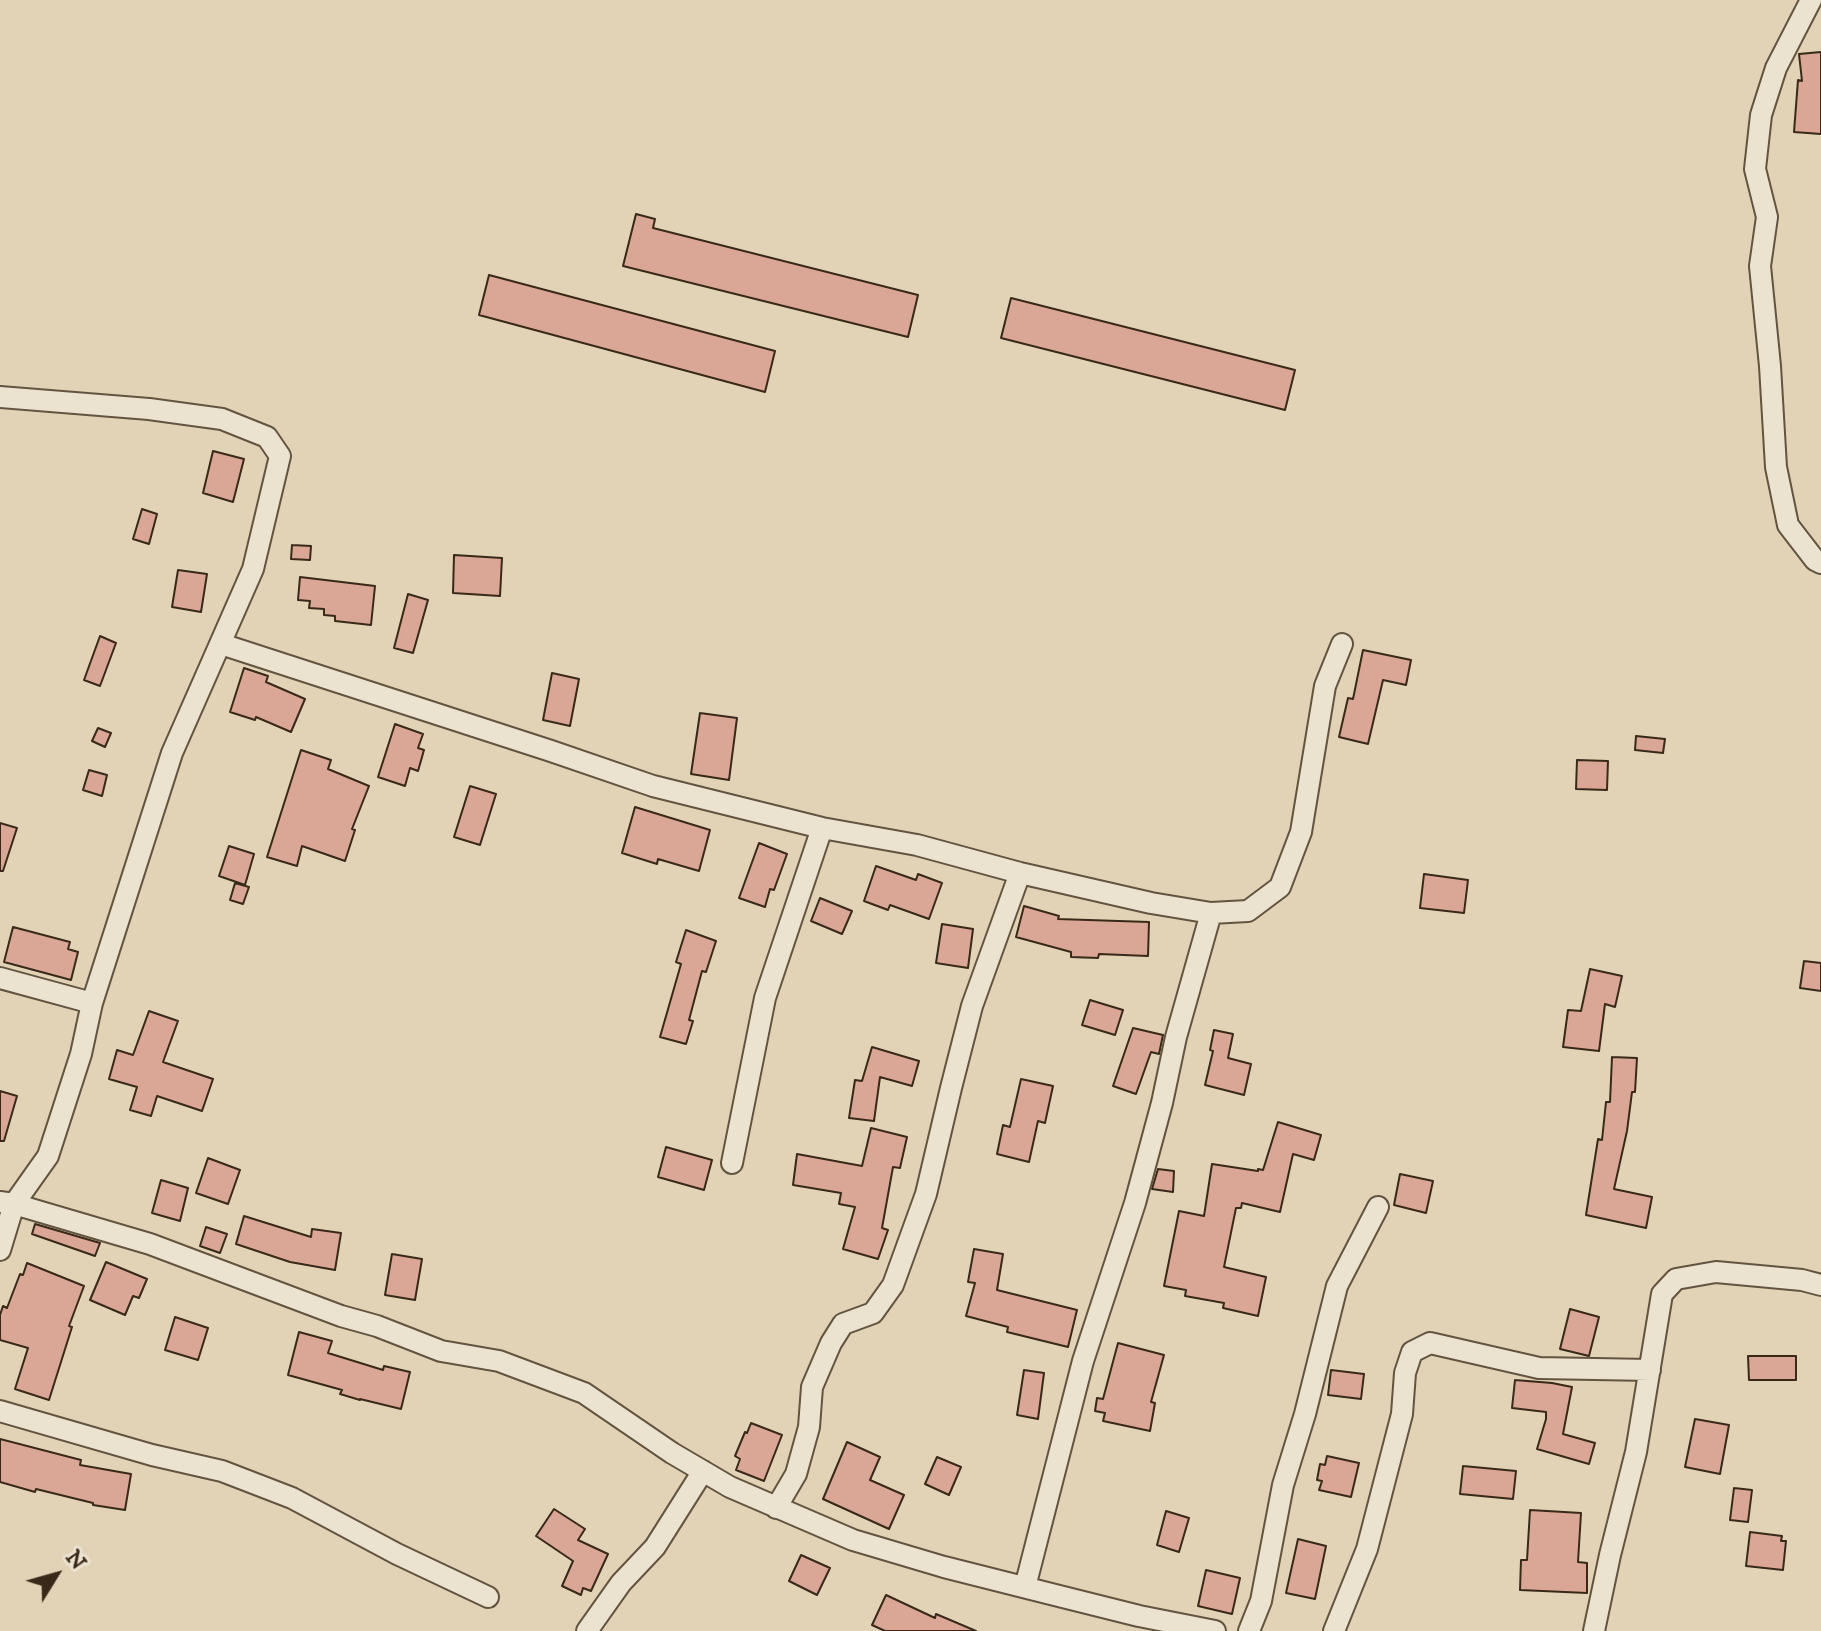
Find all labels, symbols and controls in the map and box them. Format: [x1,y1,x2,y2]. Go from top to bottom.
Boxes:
north arrow [16,1535,96,1615]
text: N [59,1545,92,1576]

